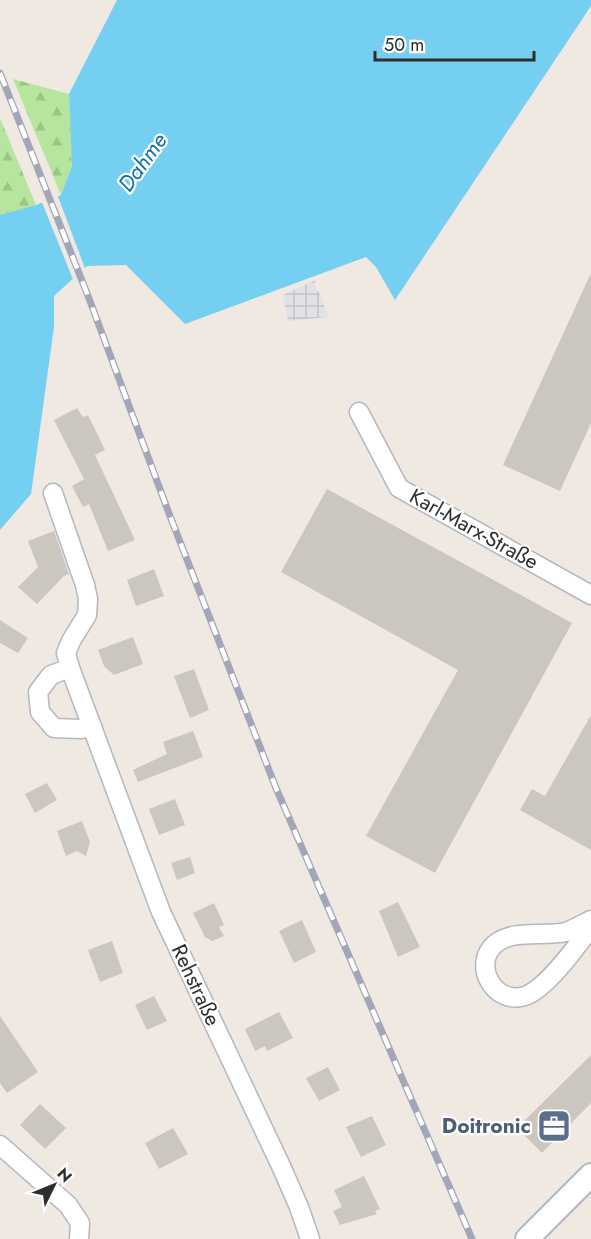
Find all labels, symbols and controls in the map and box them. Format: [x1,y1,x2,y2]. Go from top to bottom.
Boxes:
scale bar [375,24,534,62]
text: 50 m [384,32,424,58]
water label: Dahme [110,126,174,198]
street label: Karl-Marx-Straße [404,481,544,577]
street label: Rehstraße [164,939,228,1031]
office icon: Doitronic [536,1108,572,1144]
place label: Doitronic [442,1111,531,1141]
north arrow [24,1155,84,1215]
text: N [52,1163,77,1188]

